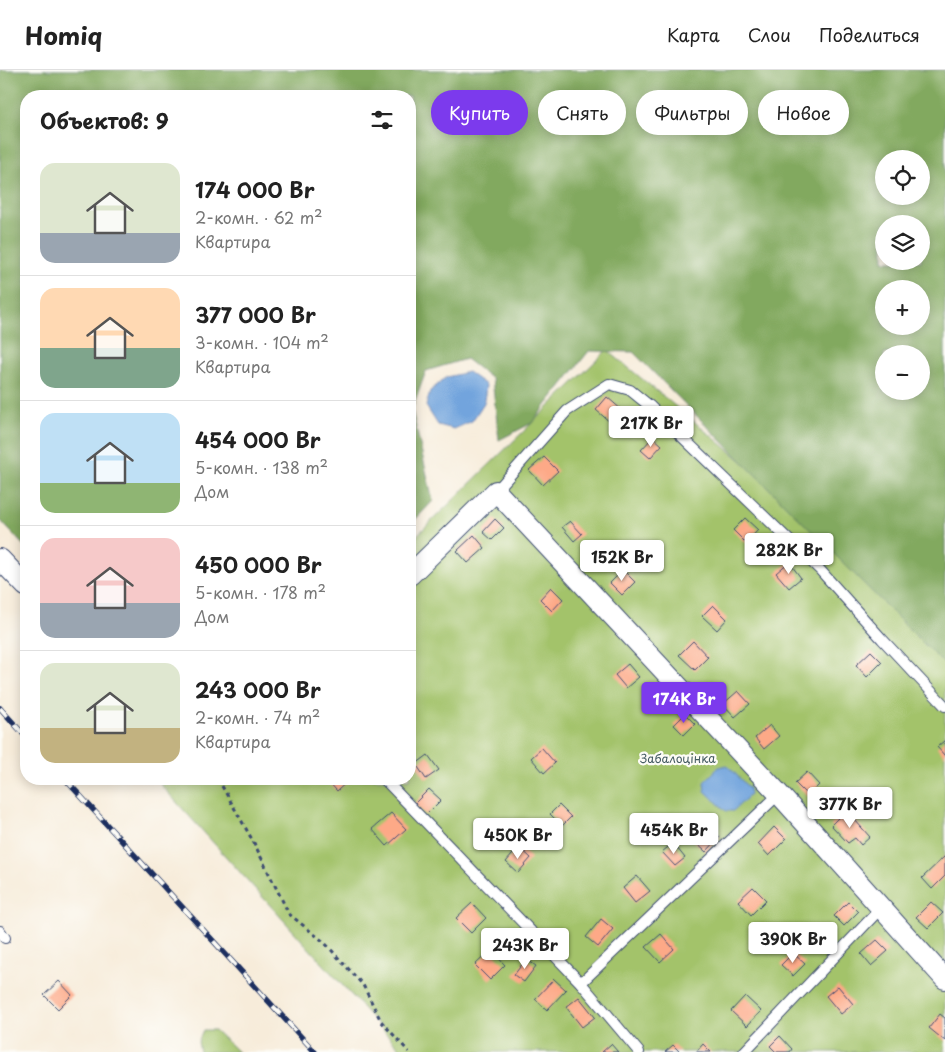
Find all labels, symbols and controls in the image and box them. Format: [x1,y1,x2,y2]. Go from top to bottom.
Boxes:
text: Homiq [25,17,102,53]
text: Карта [667,21,720,48]
text: Слои [748,21,791,48]
text: Поделиться [819,21,920,48]
chip: Купить [431,90,528,135]
chip: Снять [538,90,626,135]
chip: Фильтры [636,90,748,135]
chip: Новое [758,90,849,135]
text: Объектов: 9 [40,104,169,136]
icon: filters [368,106,396,134]
map controls [875,150,930,400]
button: locate [875,150,930,205]
text: 174 000 Br [195,173,315,205]
icon: home [80,183,140,243]
text: 2-комн. · 62 m² [195,205,322,229]
button: layers [875,215,930,270]
text: Квартира [195,229,270,253]
button: + [875,280,930,335]
text: 377 000 Br [195,298,316,330]
icon: home [80,308,140,368]
text: 3-комн. · 104 m² [195,330,329,354]
button: − [875,345,930,400]
text: Квартира [195,354,270,378]
pin: 217K Br [605,406,697,448]
text: 217K Br [620,410,682,434]
text: 454 000 Br [195,423,321,455]
icon: home [80,433,140,493]
text: 5-комн. · 138 m² [195,455,328,479]
text: Дом [195,479,229,503]
pin: 282K Br [743,532,835,575]
text: 282K Br [756,537,822,561]
pin: 152K Br [576,540,668,582]
text: 152K Br [591,544,653,568]
text: 450 000 Br [195,548,322,580]
icon: home [80,558,140,618]
text: 5-комн. · 178 m² [195,580,326,604]
text: Дом [195,604,229,628]
text: 243 000 Br [195,673,321,705]
pin: 174K Br [638,682,730,724]
icon: home [80,683,140,743]
text: 174K Br [652,686,716,710]
text: 2-комн. · 74 m² [195,705,320,729]
text: Квартира [195,729,270,753]
park label: Забалоцінка [639,749,716,767]
pin: 377K Br [804,786,896,829]
text: 377K Br [818,791,882,815]
pin: 454K Br [628,812,720,855]
text: 454K Br [640,817,708,841]
pin: 450K Br [472,818,564,860]
text: 450K Br [484,822,552,846]
pin: 390K Br [747,922,839,964]
text: 390K Br [759,926,827,950]
pin: 243K Br [479,928,571,970]
text: 243K Br [492,932,558,956]

